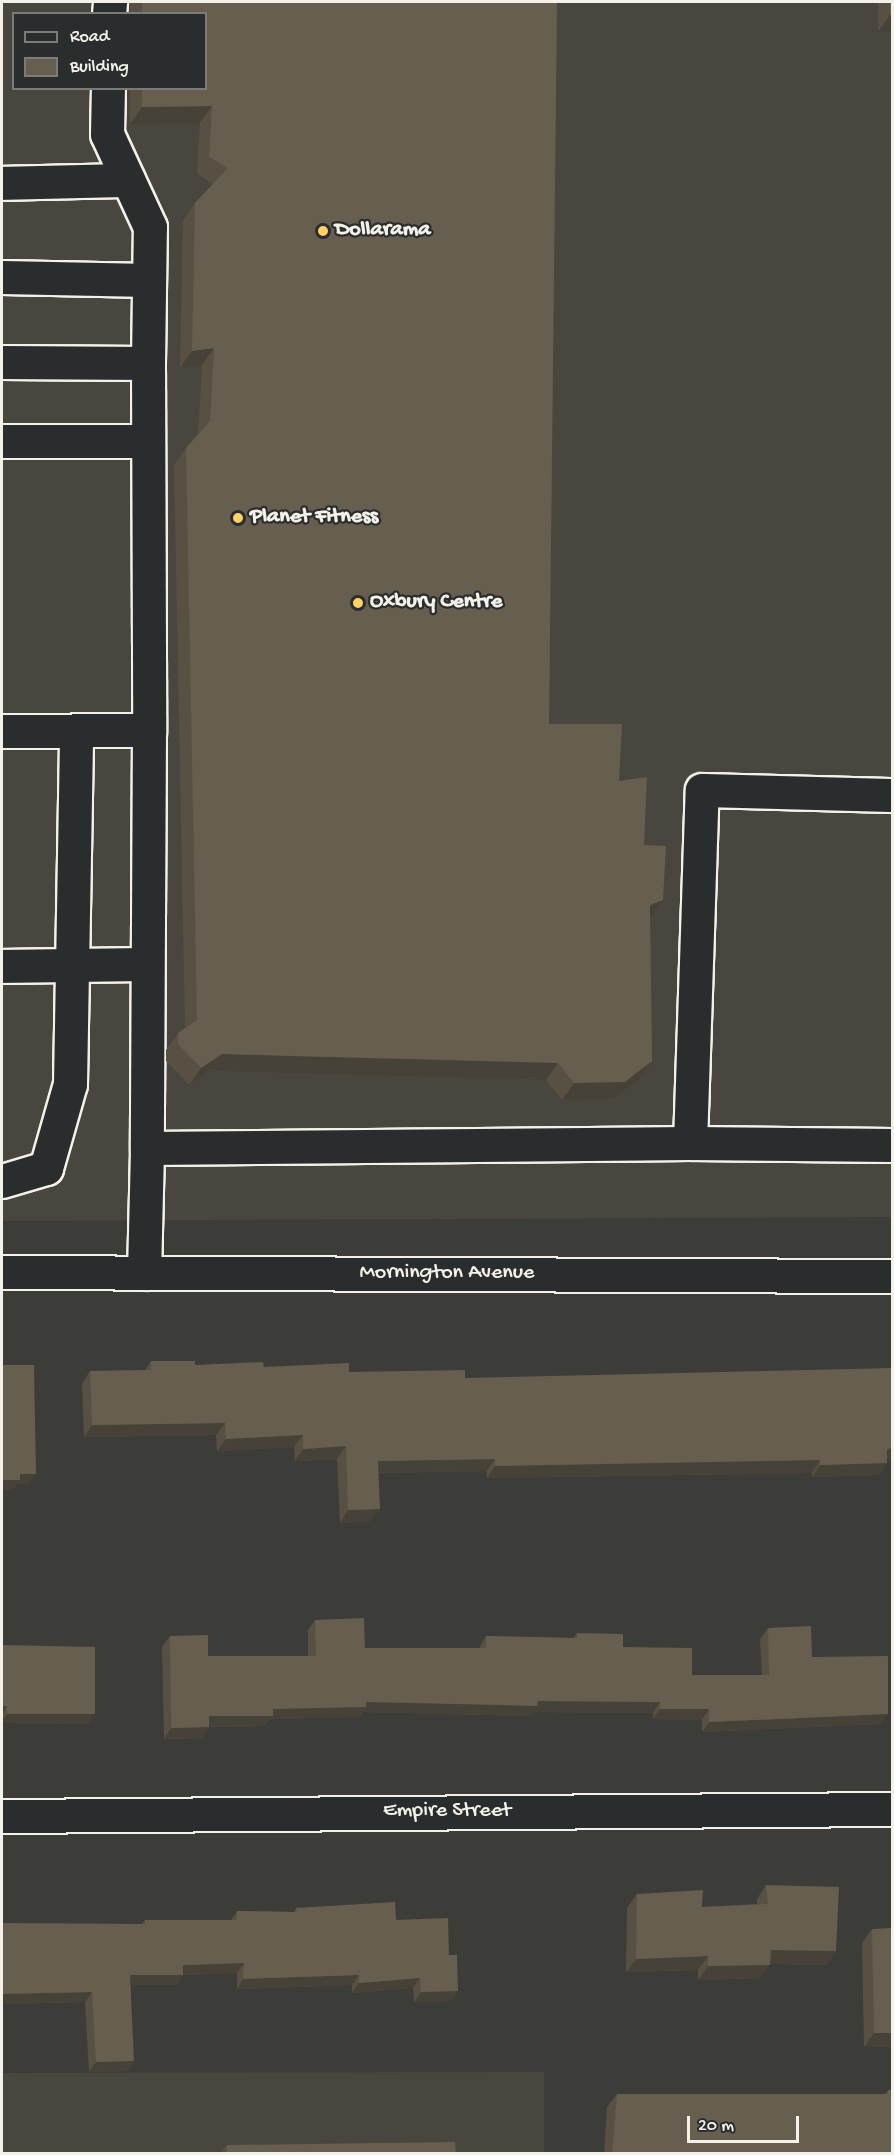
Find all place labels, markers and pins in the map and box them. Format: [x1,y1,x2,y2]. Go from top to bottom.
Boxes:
place label: Dollarama [335,218,430,244]
marker: Dollarama [316,224,330,238]
place label: Planet Fitness [250,505,378,531]
marker: Planet Fitness [231,511,245,525]
place label: Oxbury Centre [370,590,502,616]
marker: Oxbury Centre [351,596,365,610]

